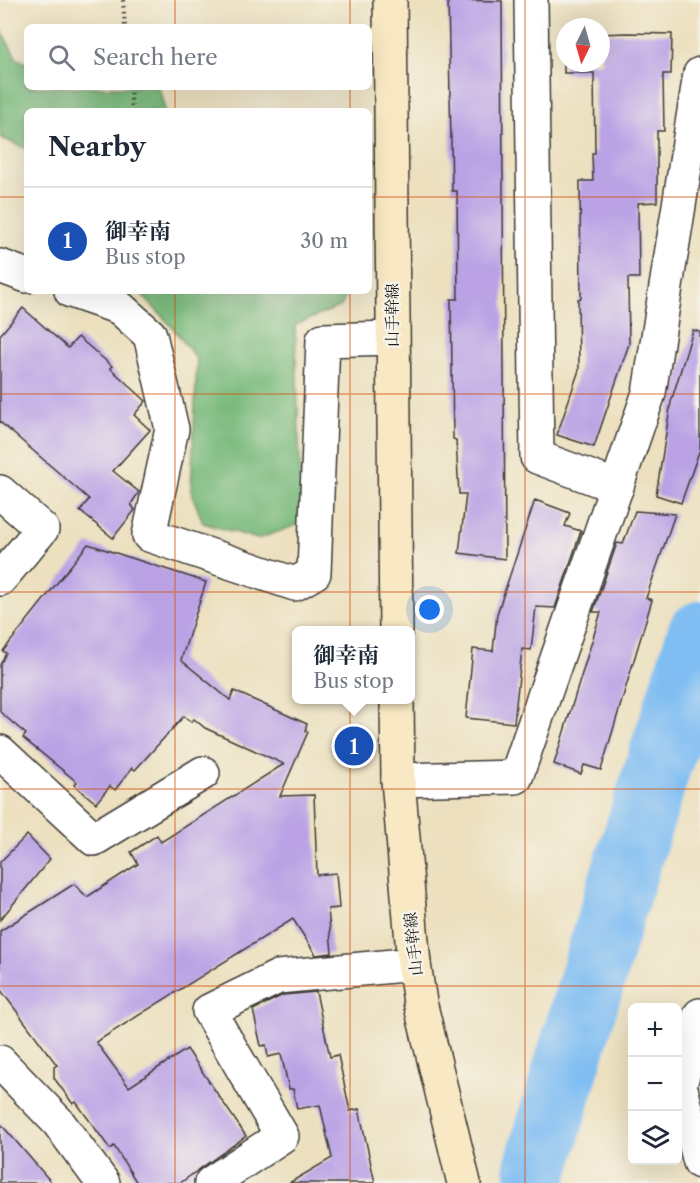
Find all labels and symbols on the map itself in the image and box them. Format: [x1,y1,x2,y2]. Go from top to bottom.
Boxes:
north arrow [556,18,610,72]
street label: 山手幹線 [382,283,402,347]
your location [415,595,444,624]
pin: 1 [334,724,374,768]
street label: 山手幹線 [400,911,426,977]

